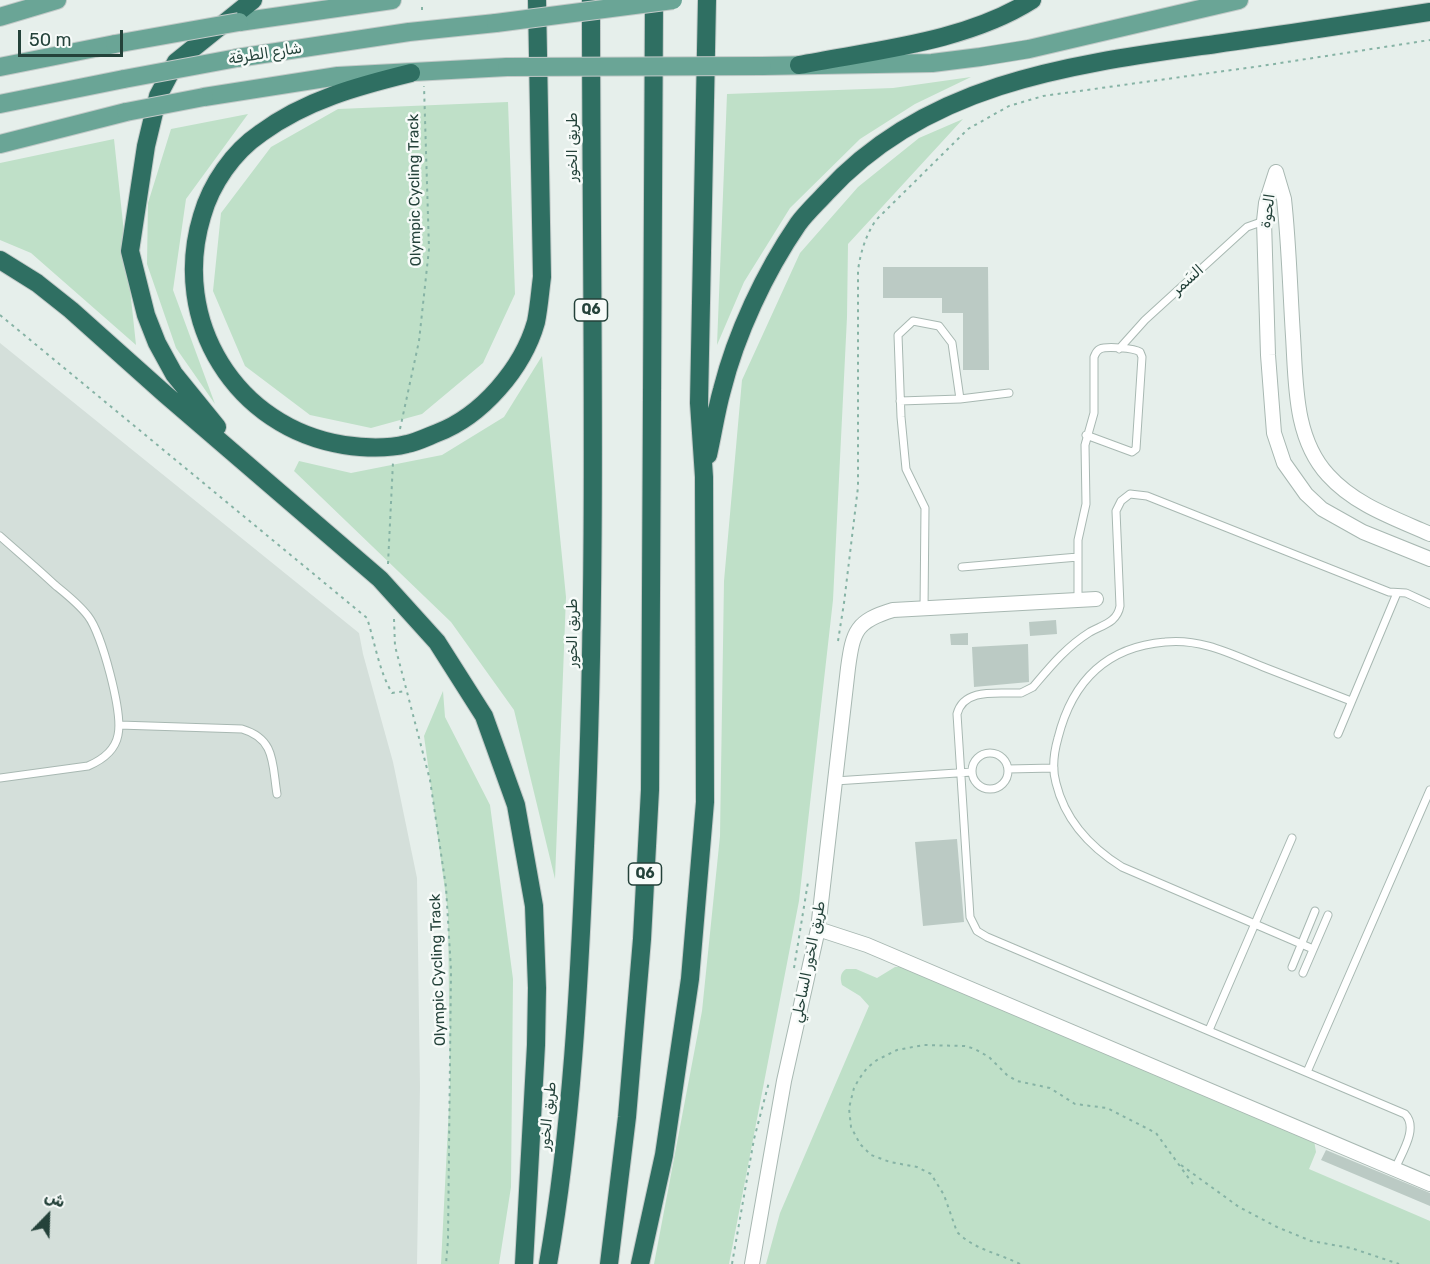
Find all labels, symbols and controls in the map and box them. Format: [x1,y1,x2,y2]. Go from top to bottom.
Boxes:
scale bar [21,18,126,56]
text: 50 m [29,29,72,51]
street label: شارع الطرفة [227,39,303,69]
street label: طريق الخور [564,113,582,181]
street label: Olympic Cycling Track [405,114,425,266]
street label: الحوة [1257,193,1279,229]
street label: السَمر [1168,261,1208,299]
road number: Q6 [574,299,608,321]
street label: طريق الخور [564,599,582,667]
road number: Q6 [628,863,662,885]
street label: Olympic Cycling Track [426,893,450,1047]
street label: طريق الخور الساحلي [788,900,830,1024]
street label: طريق الخور [535,1081,561,1151]
north arrow [18,1186,78,1246]
text: ش [42,1186,68,1212]

